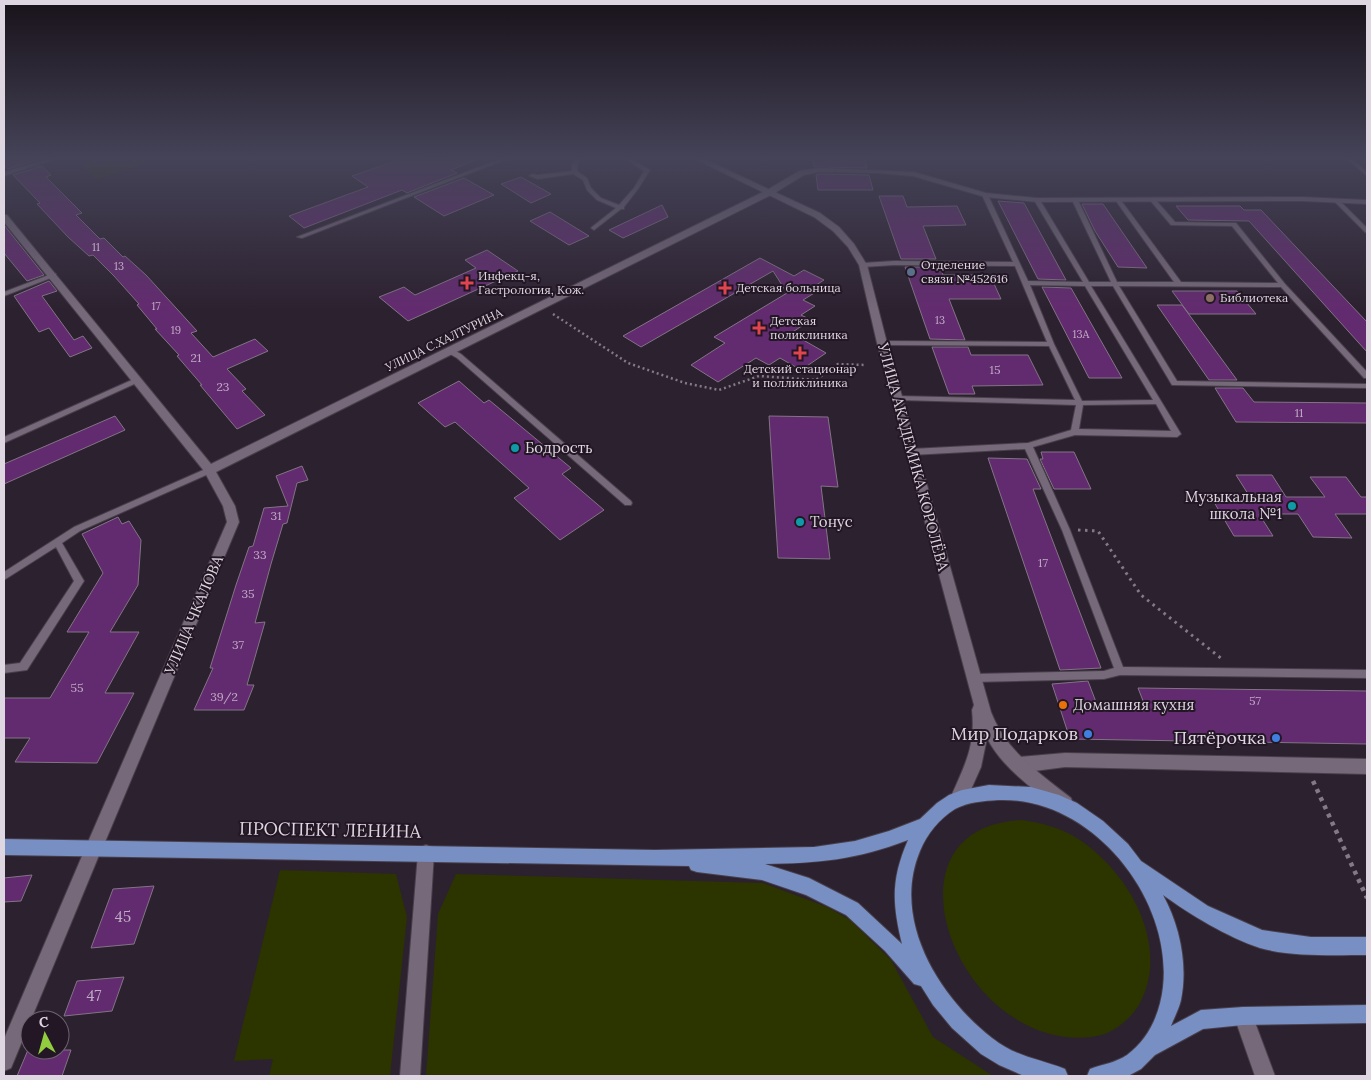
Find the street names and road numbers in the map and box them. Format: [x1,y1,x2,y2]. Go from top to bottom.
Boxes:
street label: УЛИЦА С.ХАЛТУРИНА [382,304,505,375]
street label: УЛИЦА АКАДЕМИКА КОРОЛЁВА [874,340,953,574]
street label: УЛИЦА ЧКАЛОВА [160,552,227,678]
street label: ПРОСПЕКТ ЛЕНИНА [239,816,422,843]

